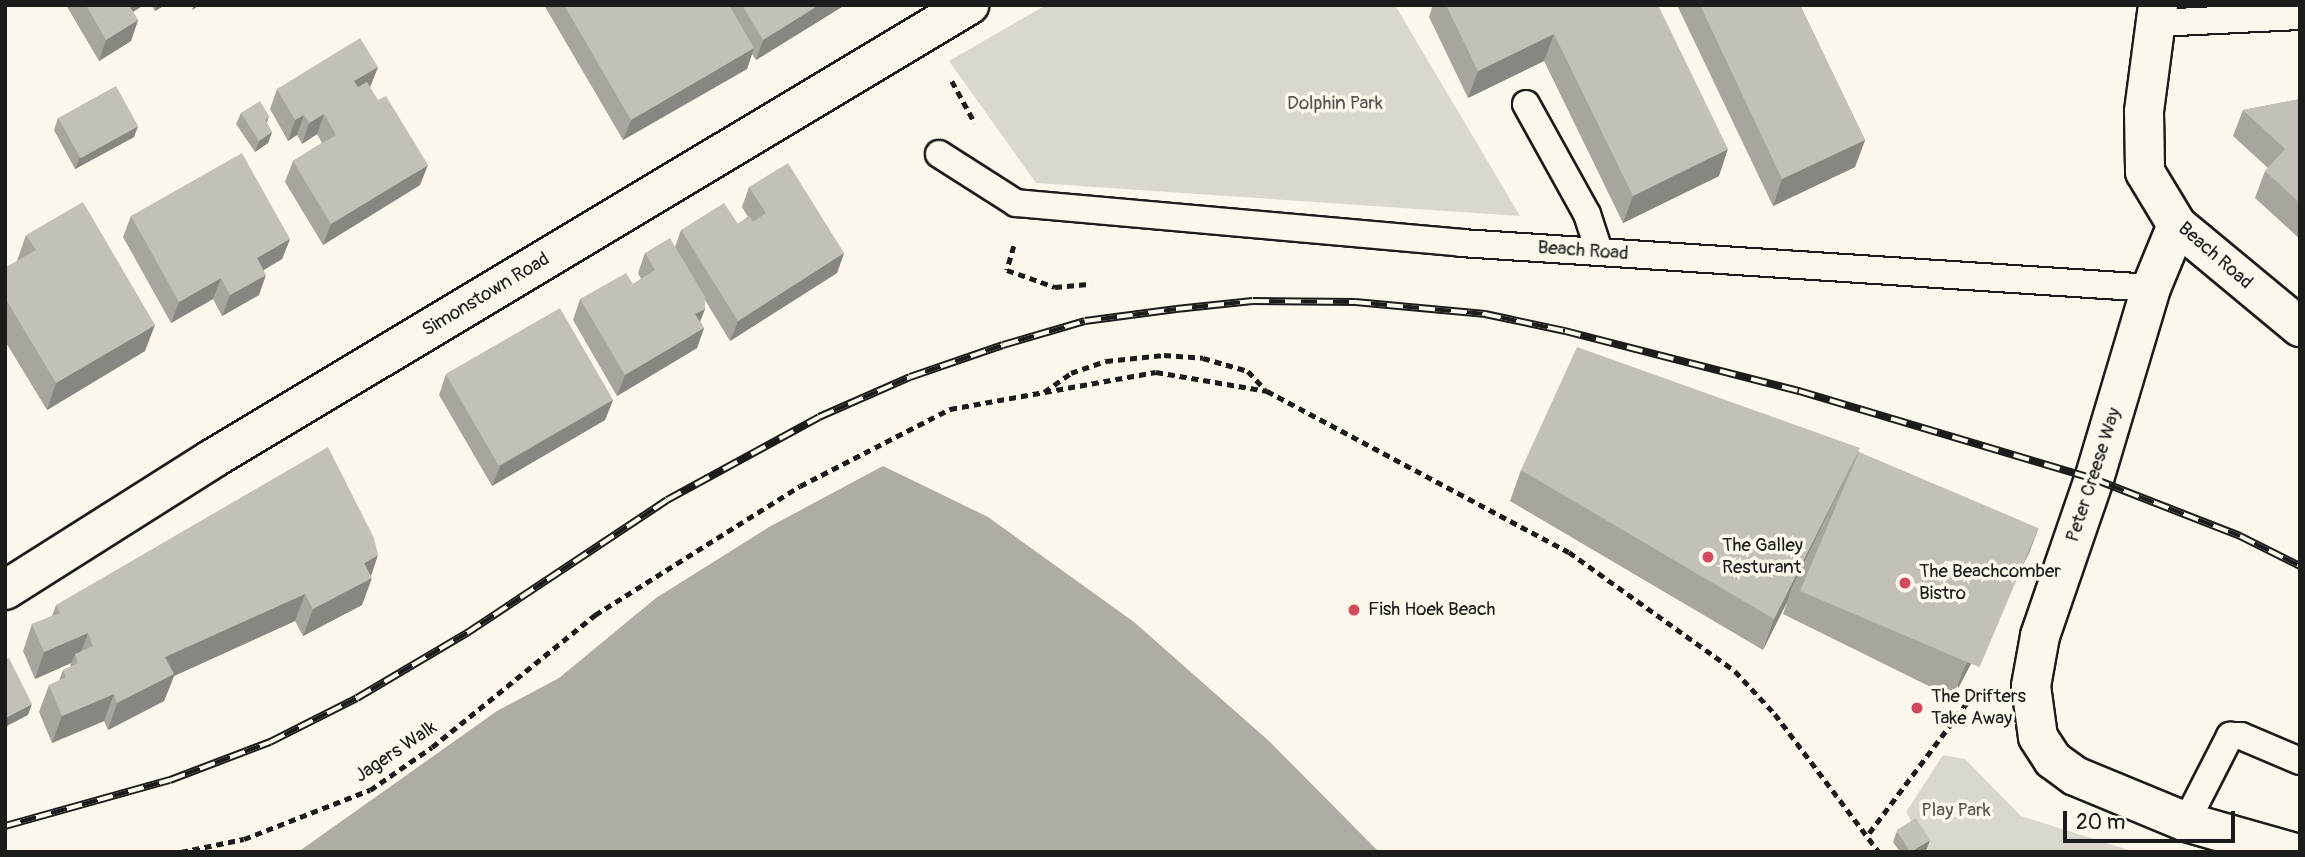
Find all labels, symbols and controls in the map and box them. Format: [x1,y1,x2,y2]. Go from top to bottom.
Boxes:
park label: Dolphin Park [1287,93,1383,115]
street label: Beach Road [2173,218,2257,294]
street label: Beach Road [1537,236,1629,266]
street label: Simonstown Road [418,248,554,342]
street label: Peter Creese Way [2062,405,2126,545]
place label: The Galley Resturant [1722,535,1803,579]
marker: The Galley Resturant [1700,549,1716,565]
place label: The Beachcomber Bistro [1919,561,2061,605]
marker: The Beachcomber Bistro [1897,575,1913,591]
place label: Fish Hoek Beach [1368,599,1496,621]
marker: Fish Hoek Beach [1346,602,1362,618]
place label: The Drifters Take Away [1931,686,2026,730]
marker: The Drifters Take Away [1909,700,1925,716]
street label: Jagers Walk [351,716,441,788]
scale bar [2067,798,2238,842]
park label: Play Park [1921,800,1991,822]
text: 20 m [2076,809,2125,836]

